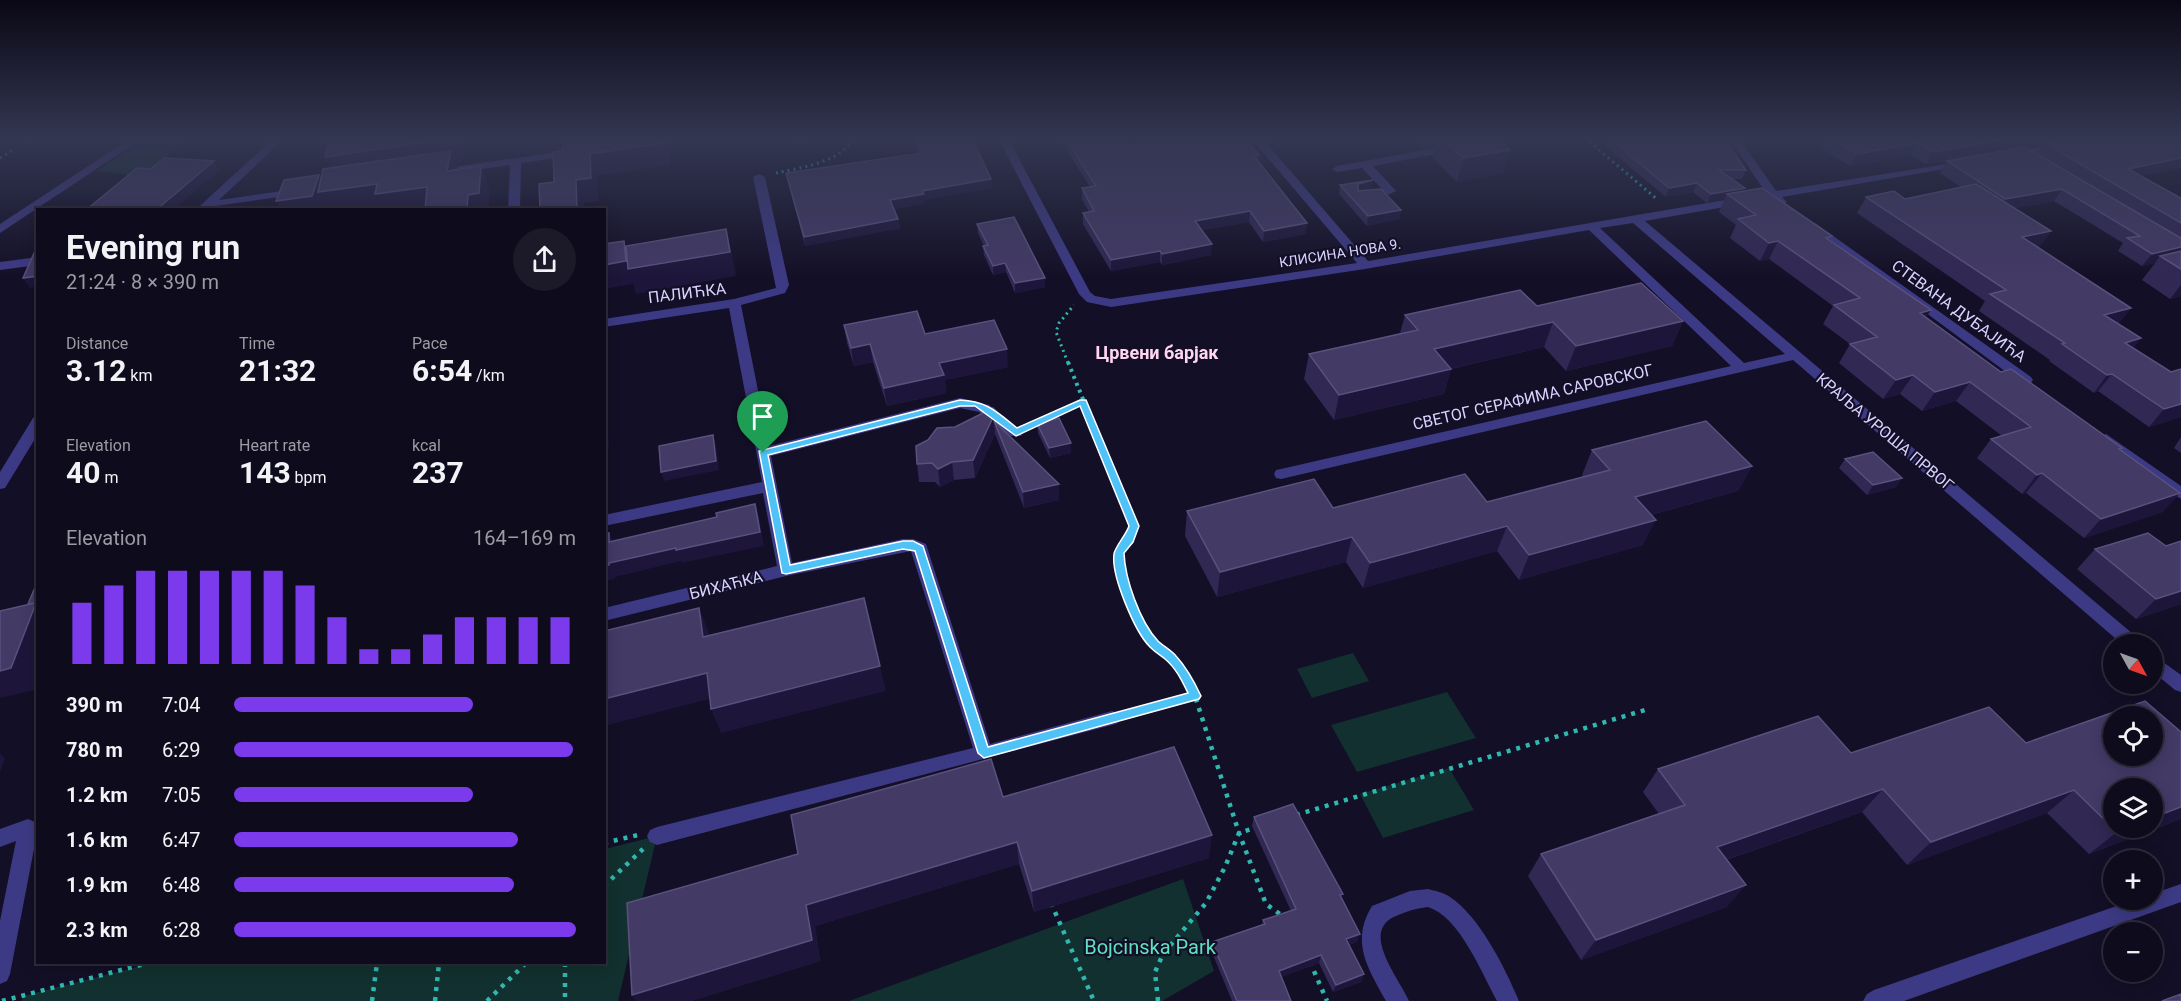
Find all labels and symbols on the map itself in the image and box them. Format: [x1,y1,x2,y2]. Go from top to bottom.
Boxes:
street label: КЛИСИНА НОВА 9. [1278,235,1402,271]
street label: СТЕВАНА ДУБАЈИЋА [1888,256,2030,366]
street label: ПАЛИЋКА [647,279,728,307]
district label: Црвени барјак [1096,342,1219,363]
street label: СВЕТОГ СЕРАФИМА САРОВСКОГ [1411,360,1655,434]
street label: КРАЉА УРОША ПРВОГ [1812,369,1958,495]
pin [737,391,788,453]
street label: БИХАЋКА [687,567,765,603]
north arrow [2103,634,2163,694]
park label: Bojcinska Park [1084,935,1217,959]

